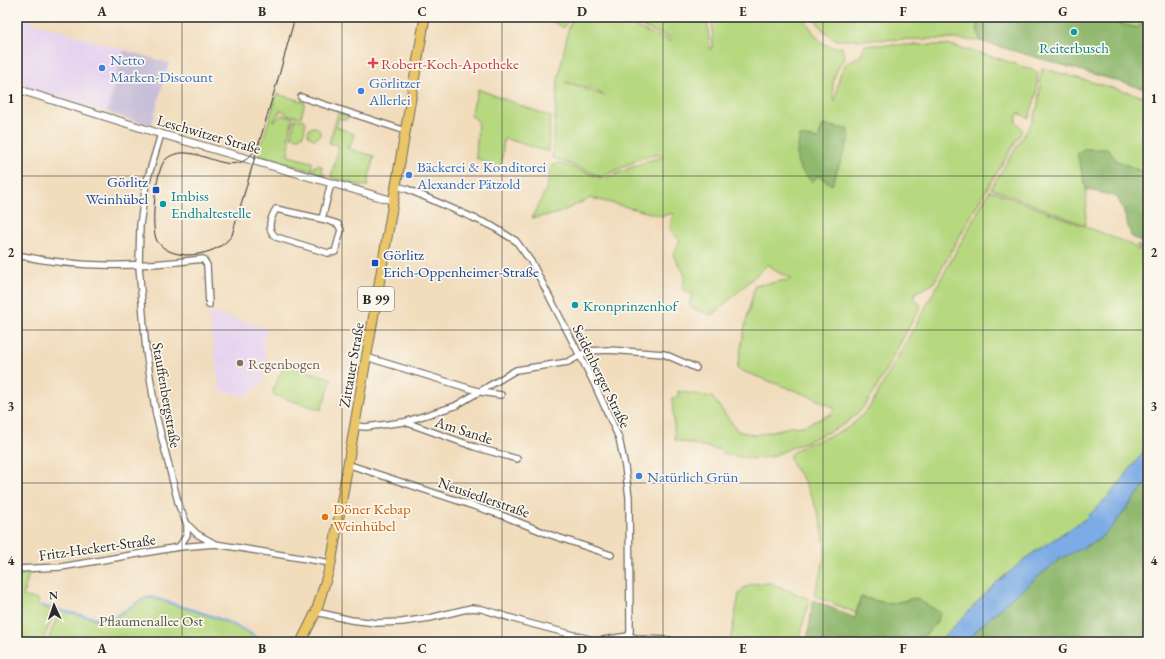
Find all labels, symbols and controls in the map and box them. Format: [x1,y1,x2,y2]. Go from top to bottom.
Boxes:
text: A [96,3,107,20]
text: B [258,3,266,20]
text: C [417,3,427,20]
text: D [577,3,587,20]
text: E [739,3,747,20]
text: F [899,3,907,20]
text: G [1058,3,1068,20]
marker: Reiterbusch [1069,27,1079,37]
place label: Reiterbusch [1039,38,1109,57]
place label: Netto Marken-Discount [110,50,213,86]
place label: Robert-Koch-Apotheke [381,54,519,73]
marker: Robert-Koch-Apotheke [368,58,378,68]
marker: Netto Marken-Discount [97,63,107,73]
place label: Görlitzer Allerlei [368,73,421,109]
marker: Görlitzer Allerlei [356,86,366,96]
text: 1 [8,90,15,107]
text: 1 [1151,90,1158,107]
street label: Leschwitzer Straße [155,110,263,158]
place label: Bäckerei & Konditorei Alexander Pätzold [416,157,546,193]
marker: Bäckerei & Konditorei Alexander Pätzold [404,170,414,180]
place label: Görlitz Weinhübel [86,172,148,208]
marker: Görlitz Weinhübel [151,185,161,195]
place label: Imbiss Endhaltestelle [171,186,251,222]
marker: Imbiss Endhaltestelle [158,199,168,209]
text: 2 [8,244,15,261]
text: 2 [1151,244,1158,261]
place label: Görlitz Erich-Oppenheimer-Straße [383,245,539,281]
marker: Görlitz Erich-Oppenheimer-Straße [370,258,380,268]
road number: B 99 [358,287,394,311]
place label: Kronprinzenhof [583,296,680,315]
marker: Kronprinzenhof [570,300,580,310]
street label: Zittauer Straße [334,321,368,409]
street label: Seidenberger Straße [569,321,635,431]
street label: Stauffenbergstraße [148,341,186,449]
place label: Regenbogen [248,354,320,373]
marker: Regenbogen [235,358,245,368]
text: 3 [8,398,15,415]
text: 3 [1151,398,1158,415]
street label: Am Sande [432,411,495,448]
place label: Natürlich Grün [647,467,738,486]
marker: Natürlich Grün [634,471,644,481]
street label: Neusiedlerstraße [436,472,533,522]
place label: Döner Kebap Weinhübel [333,499,411,535]
marker: Döner Kebap Weinhübel [320,512,330,522]
street label: Fritz-Heckert-Straße [37,529,157,565]
text: 4 [8,552,15,569]
text: 4 [1151,552,1158,569]
north arrow [34,585,74,625]
text: N [49,588,58,602]
park label: Pflaumenallee Ost [99,611,203,630]
text: A [96,640,107,657]
text: B [258,640,266,657]
text: C [417,640,427,657]
text: D [577,640,587,657]
text: E [739,640,747,657]
text: F [899,640,907,657]
text: G [1058,640,1068,657]

